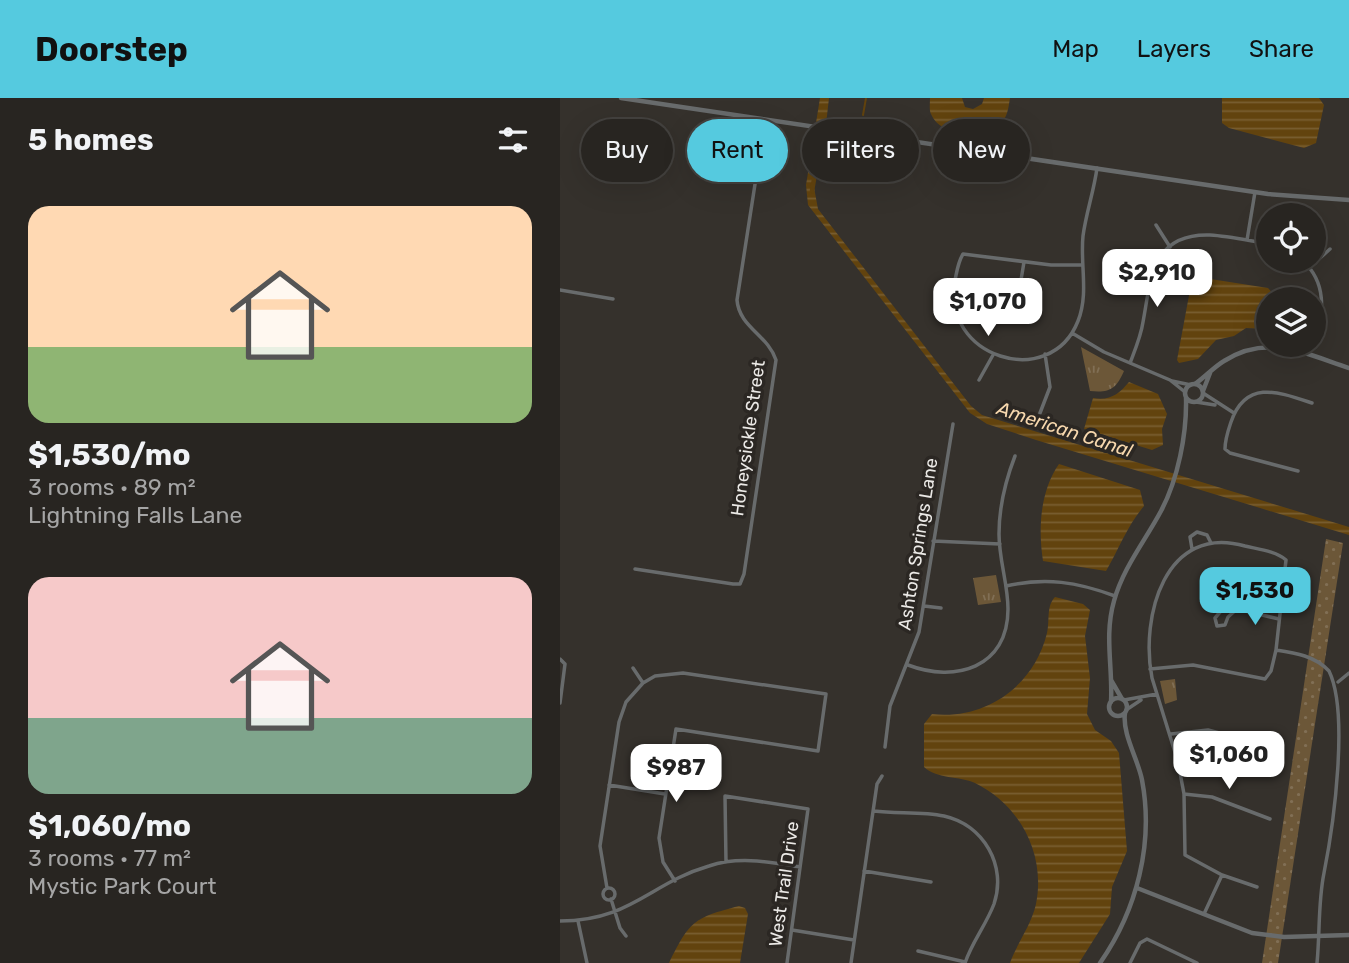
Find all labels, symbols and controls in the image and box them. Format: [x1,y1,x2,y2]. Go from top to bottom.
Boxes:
text: Doorstep [35,30,188,69]
text: Map [1052,35,1099,63]
text: Layers [1137,35,1211,63]
text: Share [1249,35,1314,63]
chip: Buy [581,119,673,182]
chip: Rent [687,119,788,182]
chip: Filters [802,119,919,182]
chip: New [933,119,1030,182]
icon: filters [494,121,532,159]
text: 5 homes [28,122,154,158]
map controls [1256,203,1326,357]
button: locate [1256,203,1326,273]
pin: $2,910 [1100,250,1214,309]
icon: home [217,252,343,378]
text: $2,910 [1118,258,1196,286]
pin: $1,070 [931,278,1045,338]
text: $1,070 [949,287,1027,315]
button: layers [1256,287,1326,357]
street label: Honeysickle Street [726,359,770,517]
water label: American Canal [993,396,1136,462]
text: $1,530/mo [28,437,191,473]
street label: Ashton Springs Lane [894,456,942,632]
text: 3 rooms · 89 m² [28,473,196,501]
text: Lightning Falls Lane [28,501,242,529]
pin: $1,530 [1198,568,1312,627]
text: $1,530 [1216,576,1294,604]
icon: home [217,623,343,749]
pin: $1,060 [1172,732,1286,791]
text: $1,060 [1189,740,1269,768]
pin: $987 [635,744,717,804]
text: $987 [647,753,705,781]
text: $1,060/mo [28,808,191,844]
street label: West Trail Drive [764,820,804,948]
text: 3 rooms · 77 m² [28,844,191,872]
text: Mystic Park Court [28,872,217,900]

